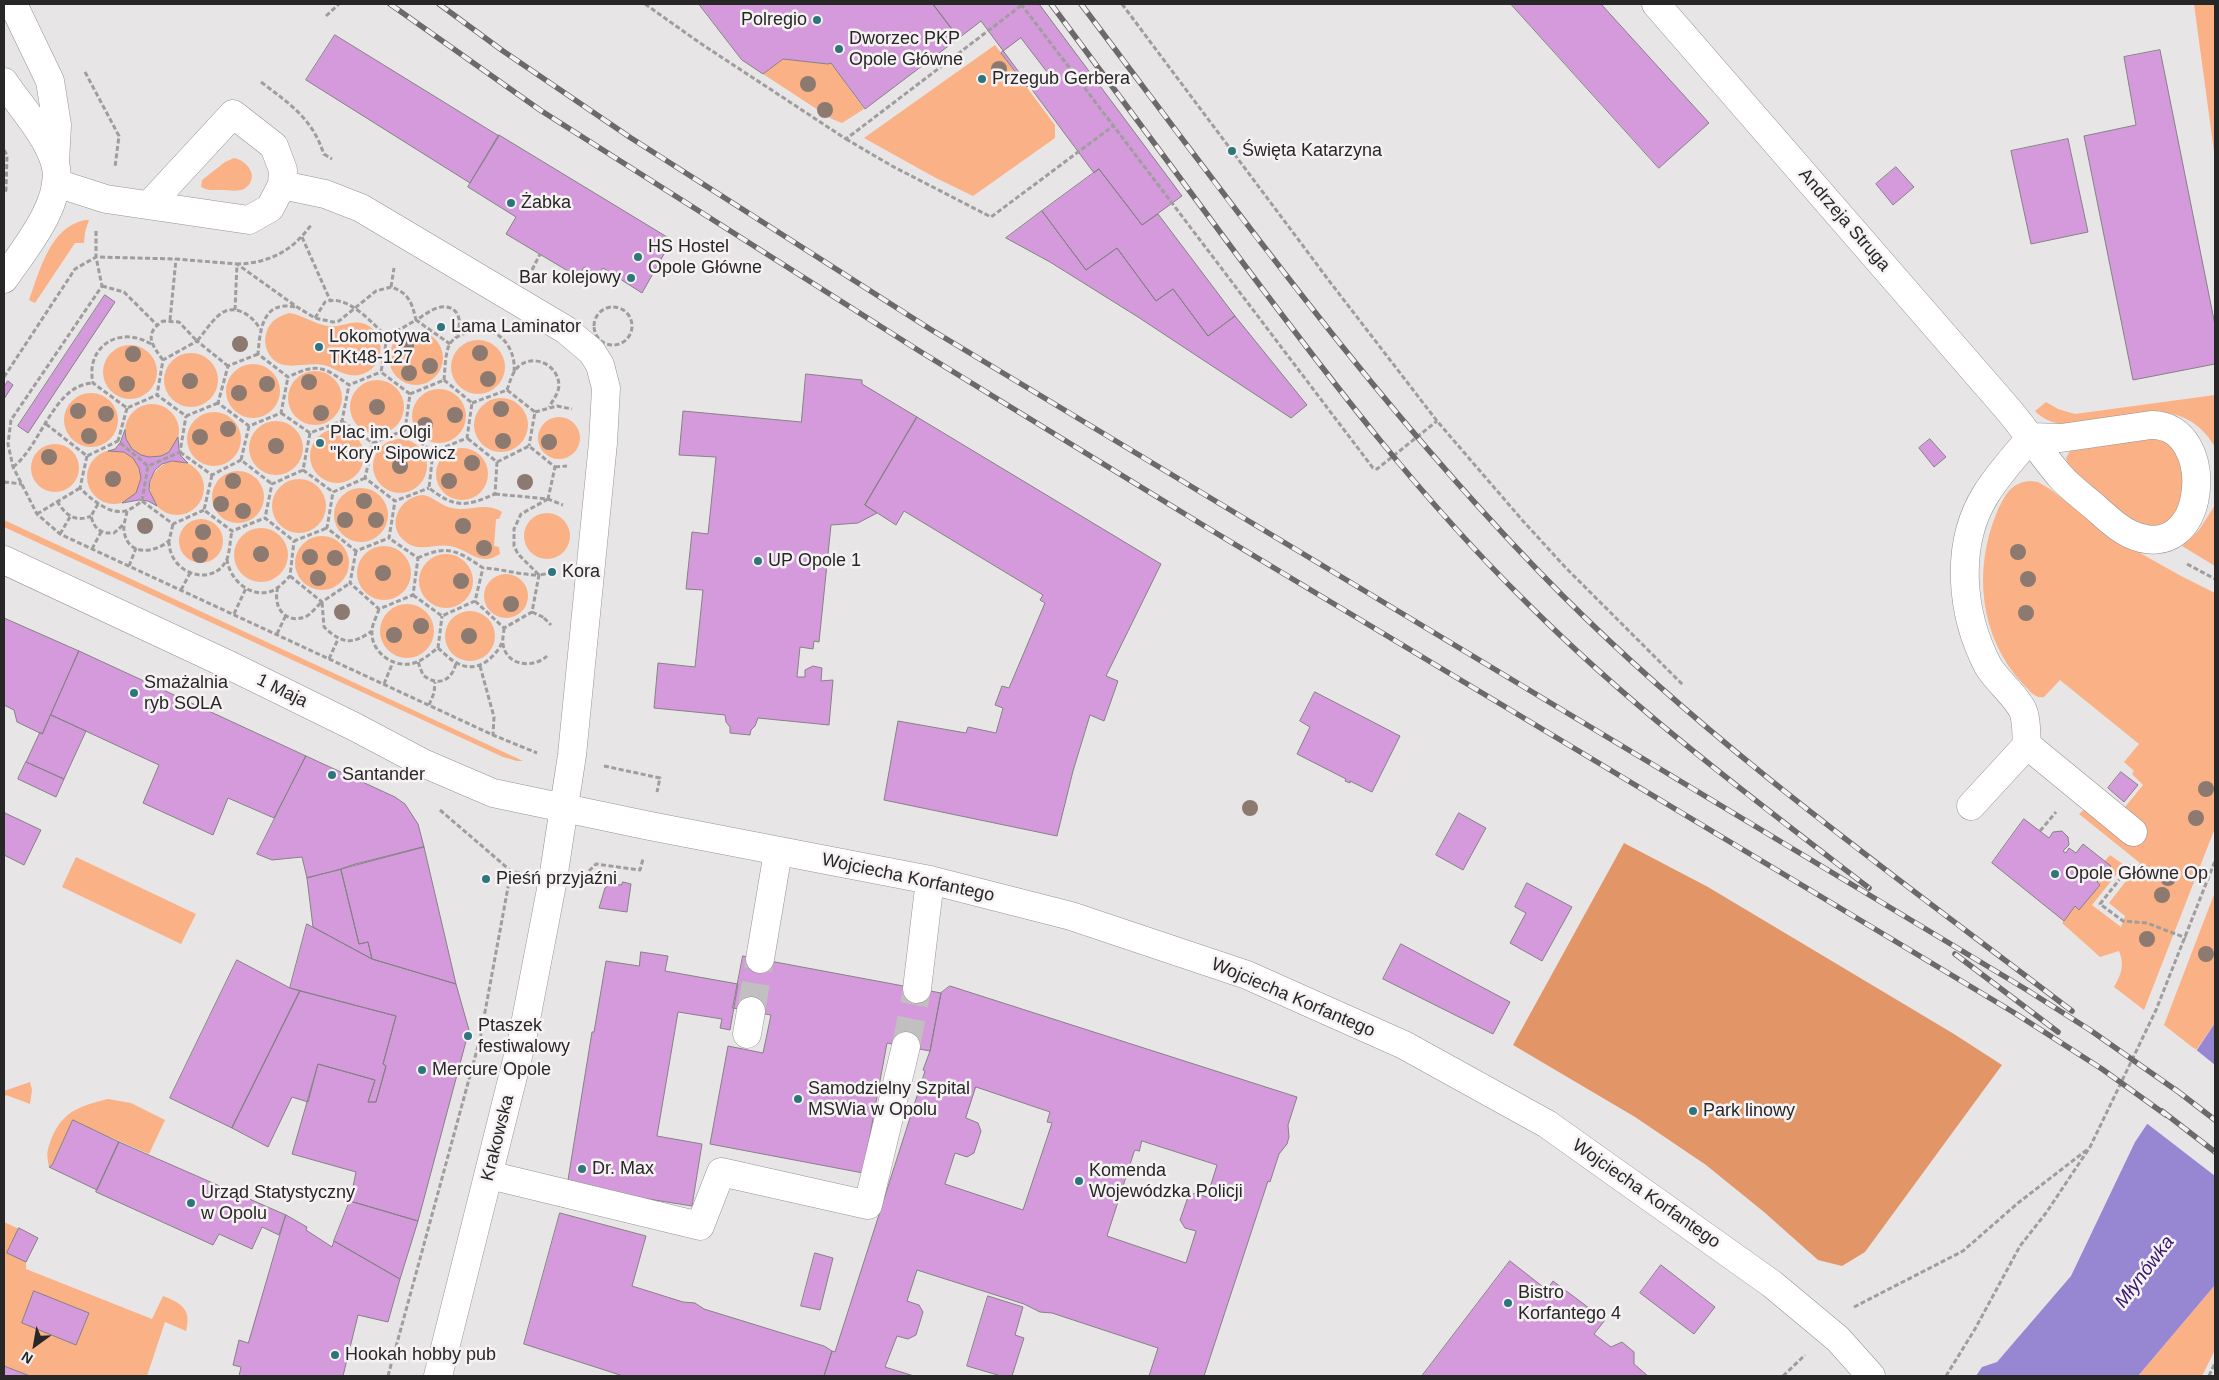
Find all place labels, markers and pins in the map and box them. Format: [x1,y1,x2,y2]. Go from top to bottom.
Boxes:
place label: Polregio [741,9,807,31]
marker: Polregio [811,14,823,26]
place label: Dworzec PKP Opole Główne [849,28,963,70]
marker: Dworzec PKP Opole Główne [833,43,845,55]
place label: Przegub Gerbera [992,68,1130,90]
marker: Przegub Gerbera [976,73,988,85]
place label: Święta Katarzyna [1242,140,1382,162]
marker: Święta Katarzyna [1226,145,1238,157]
place label: Żabka [521,192,571,214]
marker: Żabka [505,197,517,209]
place label: HS Hostel Opole Główne [648,236,762,278]
marker: HS Hostel Opole Główne [632,251,644,263]
place label: Bar kolejowy [519,267,621,289]
marker: Bar kolejowy [625,272,637,284]
place label: Lama Laminator [451,316,581,338]
marker: Lama Laminator [435,321,447,333]
place label: Lokomotywa TKt48-127 [329,326,430,368]
marker: Lokomotywa TKt48-127 [313,341,325,353]
place label: Plac im. Olgi "Kory" Sipowicz [330,422,456,464]
marker: Plac im. Olgi "Kory" Sipowicz [314,437,326,449]
place label: UP Opole 1 [768,550,861,572]
marker: UP Opole 1 [752,555,764,567]
place label: Kora [562,561,600,583]
marker: Kora [546,566,558,578]
place label: Smażalnia ryb SOLA [144,672,228,714]
marker: Smażalnia ryb SOLA [128,687,140,699]
place label: Santander [342,764,425,786]
marker: Santander [326,769,338,781]
place label: Opole Główne Op [2065,863,2208,885]
place label: Pieśń przyjaźni [496,868,617,890]
marker: Opole Główne Op [2049,868,2061,880]
marker: Pieśń przyjaźni [480,873,492,885]
place label: Ptaszek festiwalowy [478,1015,570,1058]
marker: Ptaszek festiwalowy [462,1030,474,1042]
place label: Mercure Opole [432,1059,551,1081]
marker: Mercure Opole [416,1064,428,1076]
place label: Samodzielny Szpital MSWia w Opolu [808,1078,970,1120]
marker: Samodzielny Szpital MSWia w Opolu [792,1093,804,1105]
place label: Park linowy [1703,1100,1795,1122]
marker: Park linowy [1687,1105,1699,1117]
place label: Dr. Max [592,1158,654,1180]
place label: Komenda Wojewódzka Policji [1089,1160,1243,1202]
marker: Dr. Max [576,1163,588,1175]
marker: Komenda Wojewódzka Policji [1073,1175,1085,1187]
place label: Urząd Statystyczny w Opolu [201,1182,355,1224]
marker: Urząd Statystyczny w Opolu [185,1197,197,1209]
place label: Bistro Korfantego 4 [1518,1282,1621,1325]
marker: Bistro Korfantego 4 [1502,1297,1514,1309]
place label: Hookah hobby pub [345,1344,496,1366]
marker: Hookah hobby pub [329,1349,341,1361]

